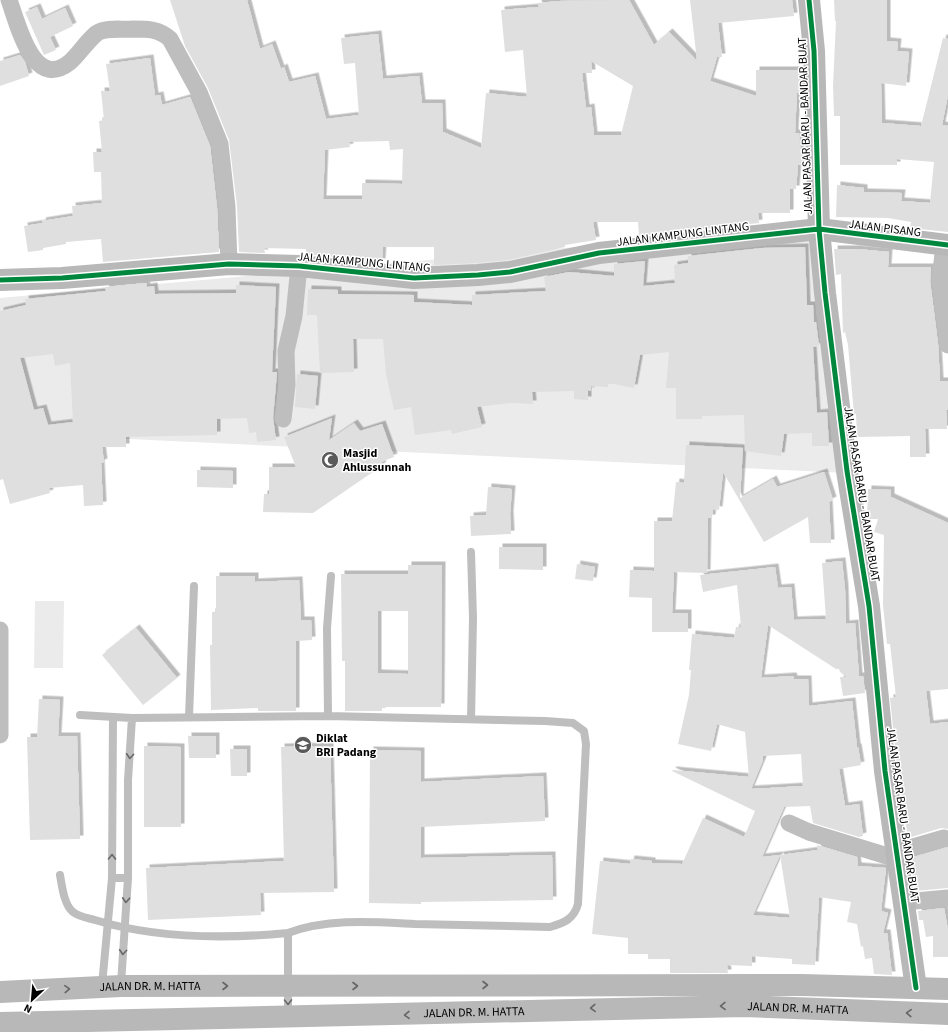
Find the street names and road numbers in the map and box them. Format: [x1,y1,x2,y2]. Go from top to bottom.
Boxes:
street label: JALAN PASAR BARU - BANDAR BUAT [794,36,817,215]
street label: JALAN PISANG [848,216,922,241]
street label: JALAN KAMPUNG LINTANG [616,218,750,251]
street label: JALAN KAMPUNG LINTANG [297,248,431,277]
street label: JALAN PASAR BARU - BANDAR BUAT [839,405,884,584]
street label: JALAN PASAR BARU - BANDAR BUAT [882,726,923,905]
street label: JALAN DR. M. HATTA [99,978,201,996]
street label: JALAN DR. M. HATTA [747,998,849,1019]
street label: JALAN DR. M. HATTA [423,1003,525,1022]

